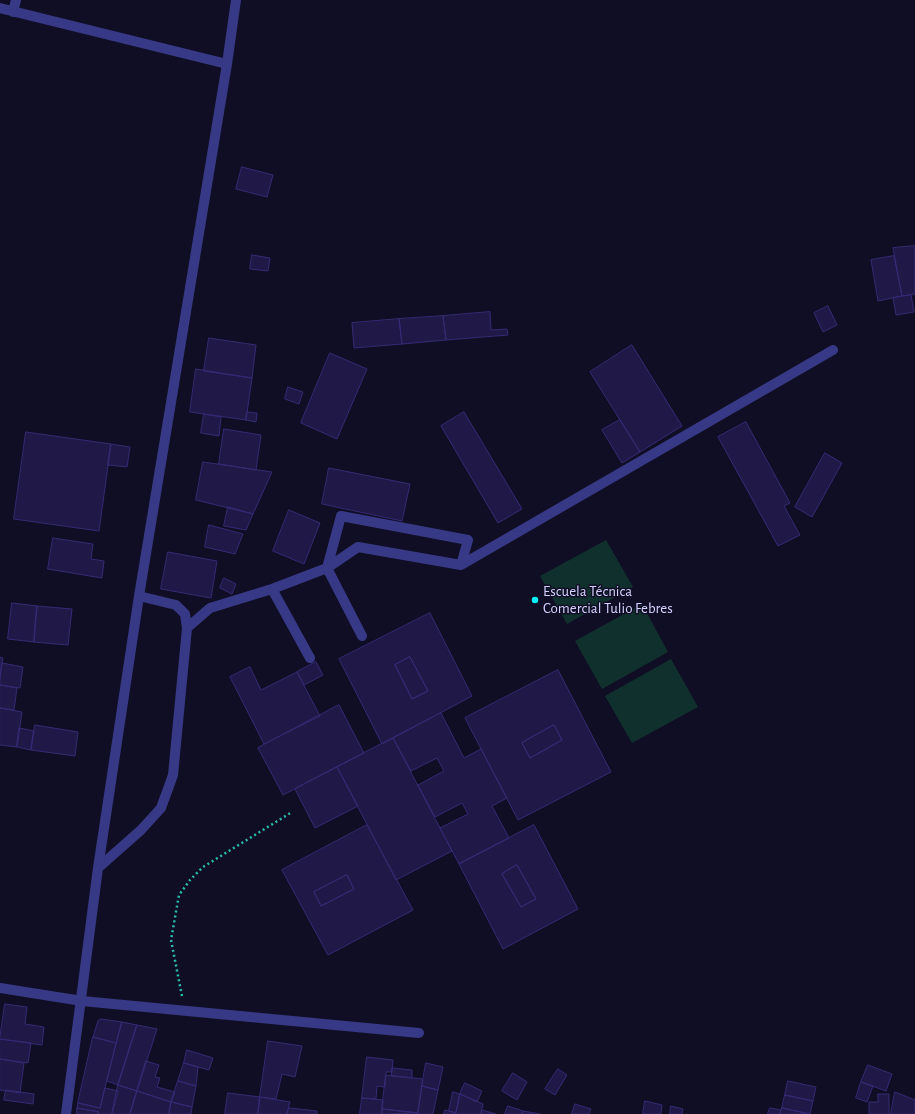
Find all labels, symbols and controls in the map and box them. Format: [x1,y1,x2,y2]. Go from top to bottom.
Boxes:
place label: Escuela Técnica Comercial Tulio Febres [543,582,673,617]
marker: Escuela Técnica Comercial Tulio Febres [530,595,540,605]

